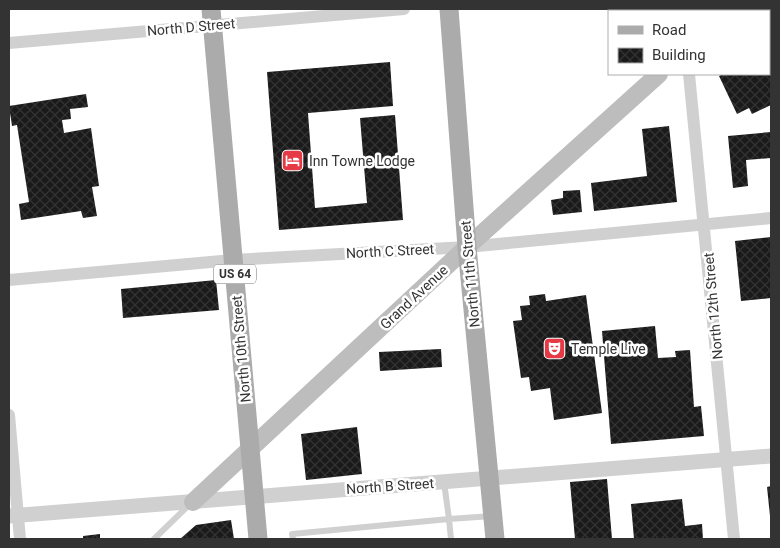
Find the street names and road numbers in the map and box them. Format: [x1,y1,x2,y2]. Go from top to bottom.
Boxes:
street label: North D Street [146,15,236,39]
street label: North 11th Street [457,219,483,328]
street label: North C Street [345,241,435,261]
street label: North 12th Street [700,251,726,360]
street label: Grand Avenue [377,262,451,332]
road number: US 64 [214,264,256,284]
street label: North 10th Street [228,294,254,403]
street label: North B Street [346,475,435,497]

